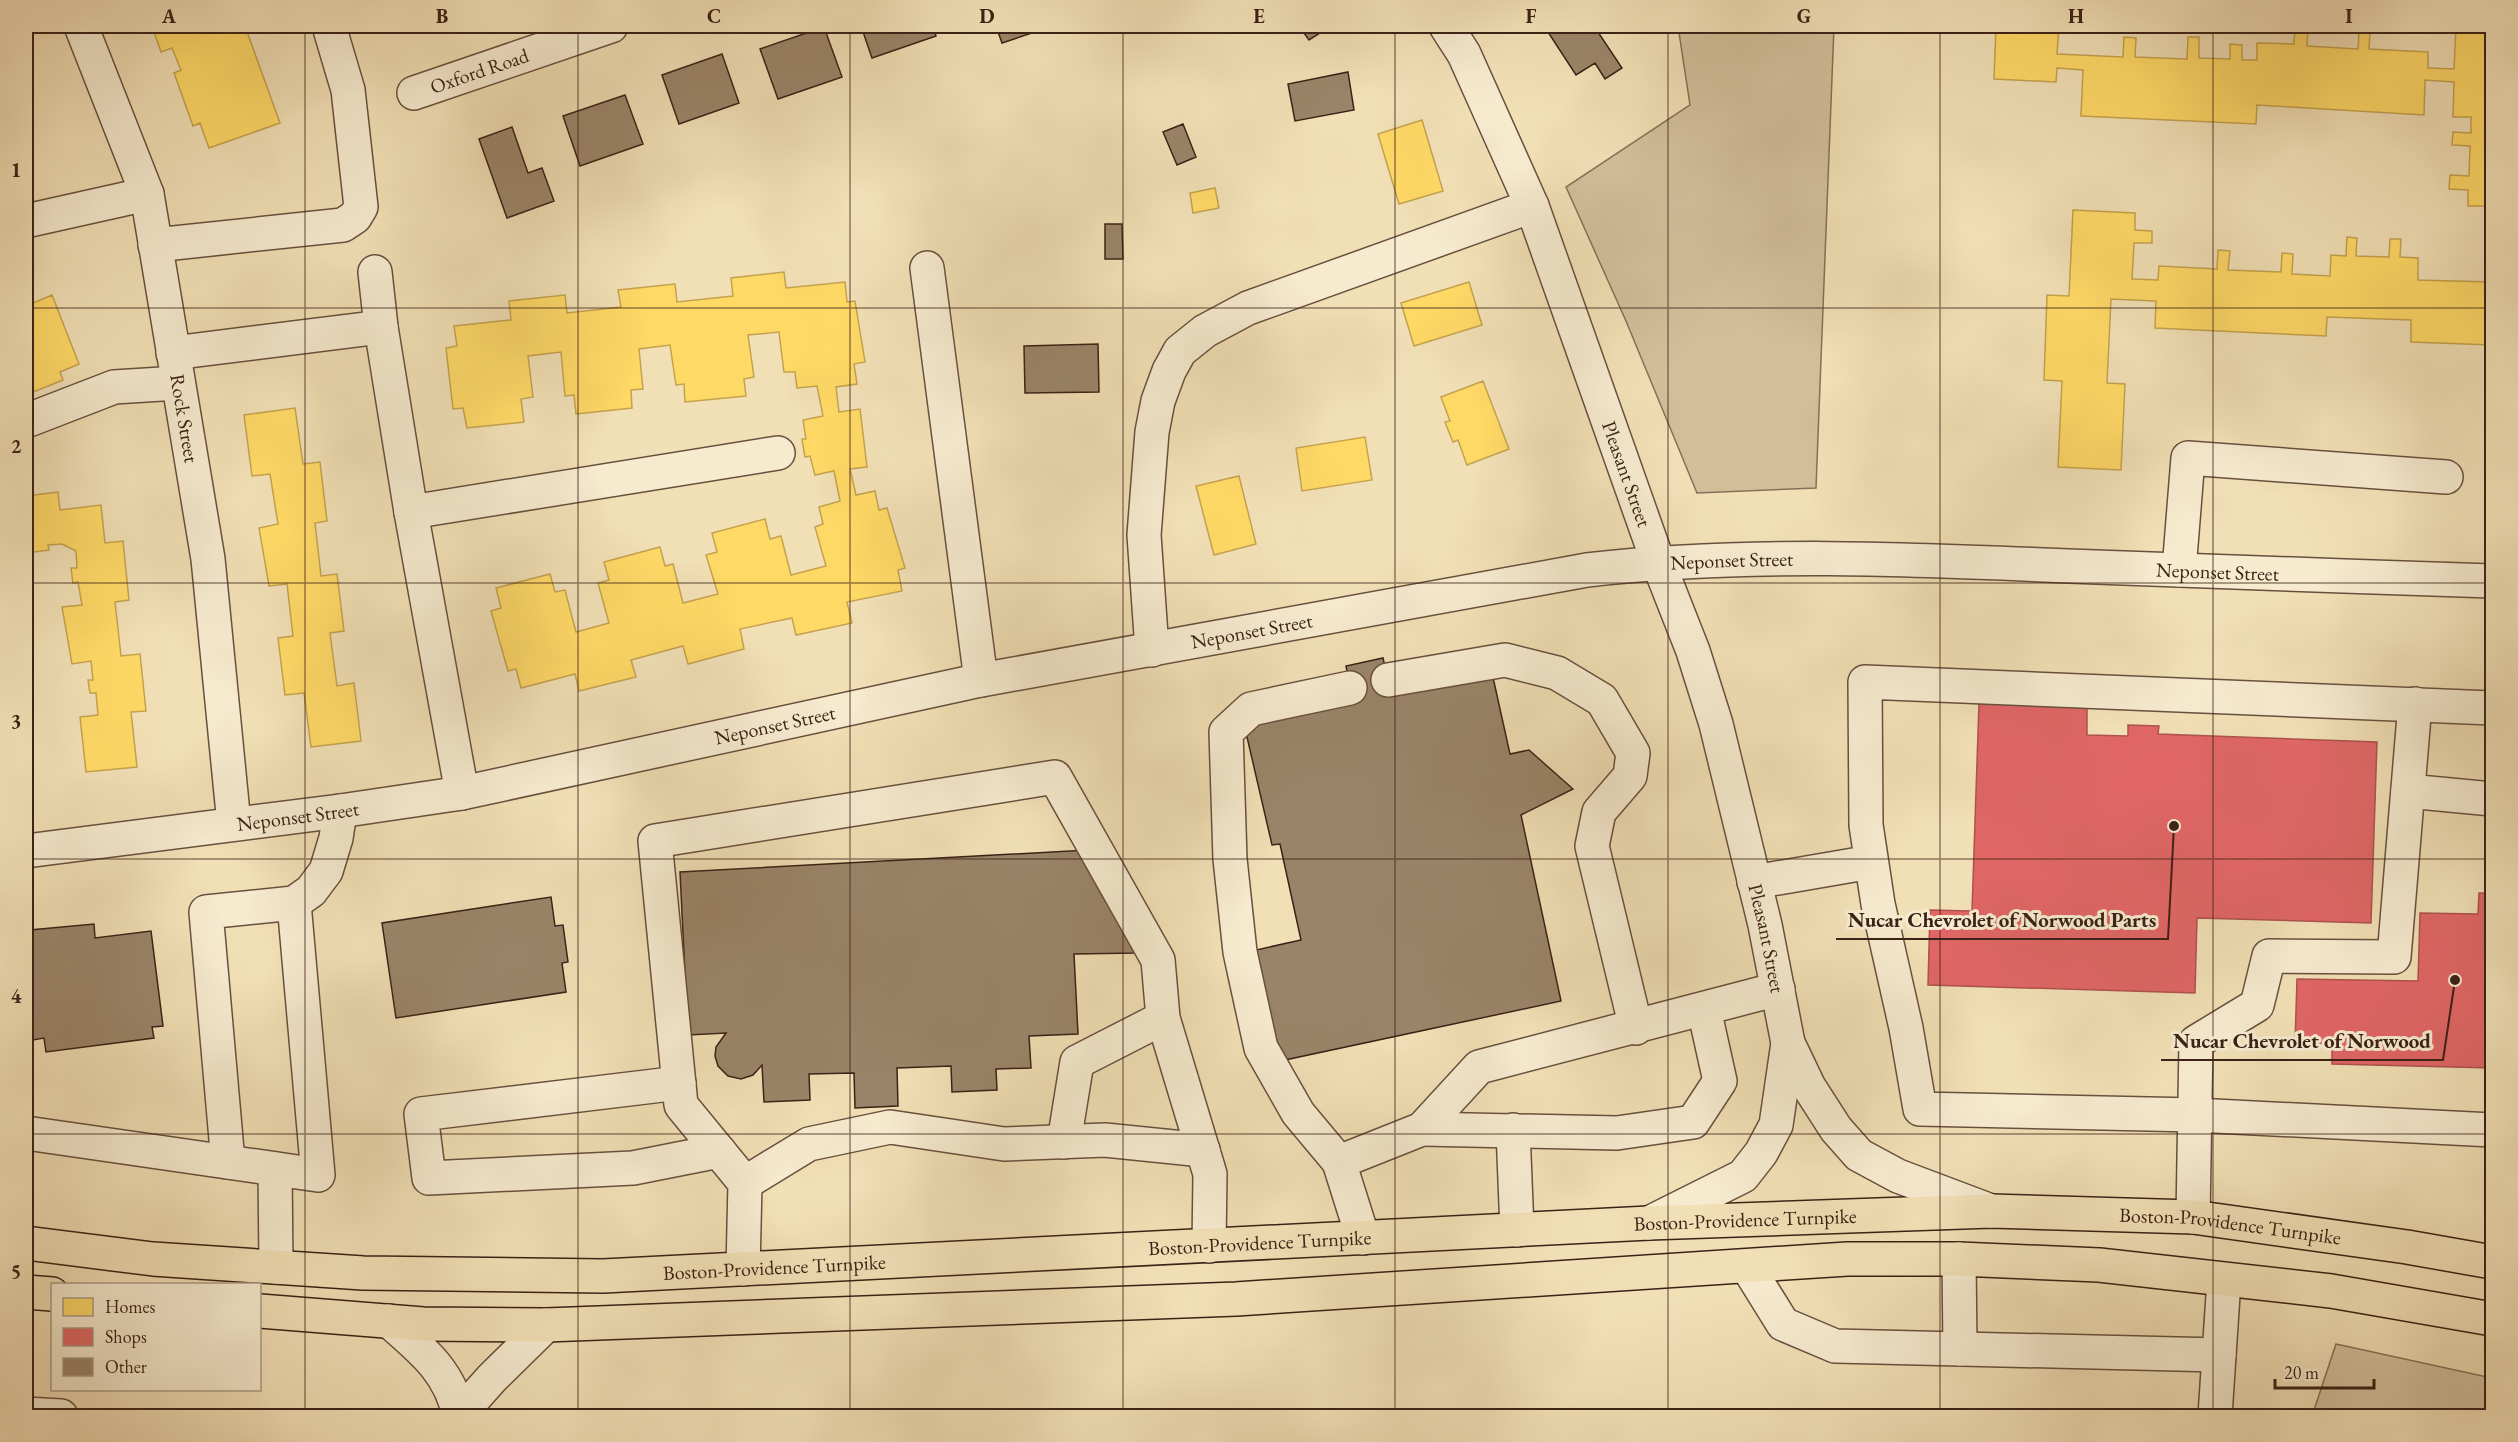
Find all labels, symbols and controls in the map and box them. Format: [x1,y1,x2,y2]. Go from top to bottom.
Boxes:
text: A [161,3,177,29]
text: B [436,3,448,29]
text: C [707,3,721,29]
text: D [979,3,995,29]
text: E [1253,3,1265,29]
text: F [1526,3,1537,29]
text: G [1797,3,1811,29]
text: H [2068,3,2084,29]
text: I [2345,3,2353,29]
street label: Oxford Road [427,42,533,100]
text: 1 [11,157,21,183]
street label: Rock Street [164,372,205,465]
street label: Pleasant Street [1596,417,1658,531]
text: 2 [11,433,22,459]
street label: Neponset Street [1669,546,1794,576]
street label: Neponset Street [2155,556,2280,587]
street label: Neponset Street [1189,607,1315,655]
street label: Neponset Street [712,699,838,751]
text: 3 [11,708,21,734]
street label: Neponset Street [235,795,361,837]
street label: Pleasant Street [1742,881,1791,996]
callout: Nucar Chevrolet of Norwood Parts [1836,900,2168,939]
text: Nucar Chevrolet of Norwood Parts [1848,906,2156,933]
text: 4 [11,983,22,1009]
callout: Nucar Chevrolet of Norwood [2161,1021,2443,1060]
text: Nucar Chevrolet of Norwood [2173,1027,2431,1054]
street label: Boston-Providence Turnpike [2119,1202,2343,1251]
street label: Boston-Providence Turnpike [1633,1203,1857,1237]
street label: Boston-Providence Turnpike [1148,1224,1372,1261]
street label: Boston-Providence Turnpike [662,1249,887,1286]
text: 5 [11,1258,21,1284]
legend [51,1283,261,1391]
text: Homes [105,1295,156,1318]
text: Shops [105,1325,147,1348]
scale bar [2275,1352,2374,1390]
text: Other [105,1355,147,1378]
text: 20 m [2284,1361,2319,1384]

